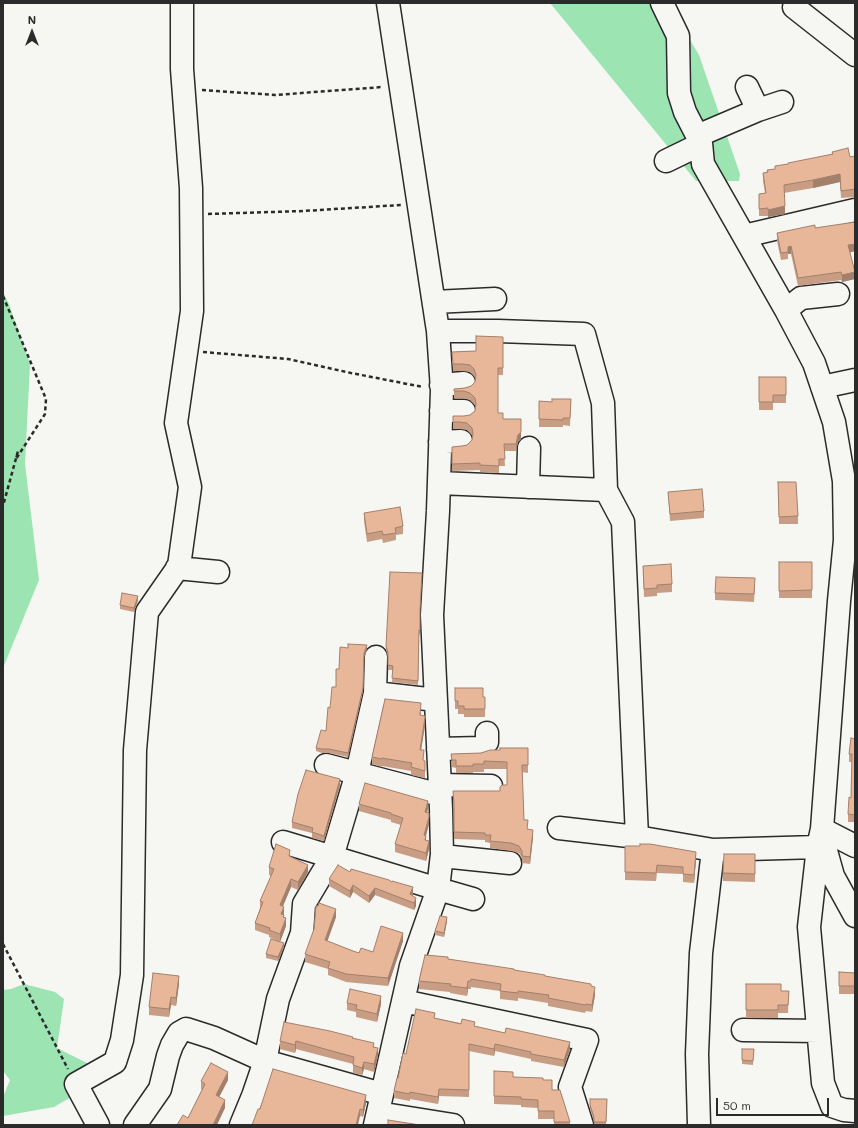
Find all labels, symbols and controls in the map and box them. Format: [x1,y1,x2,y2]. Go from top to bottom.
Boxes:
north arrow [12,12,52,52]
text: N [28,12,36,27]
scale bar [718,1090,831,1116]
text: 50 m [723,1097,751,1113]

